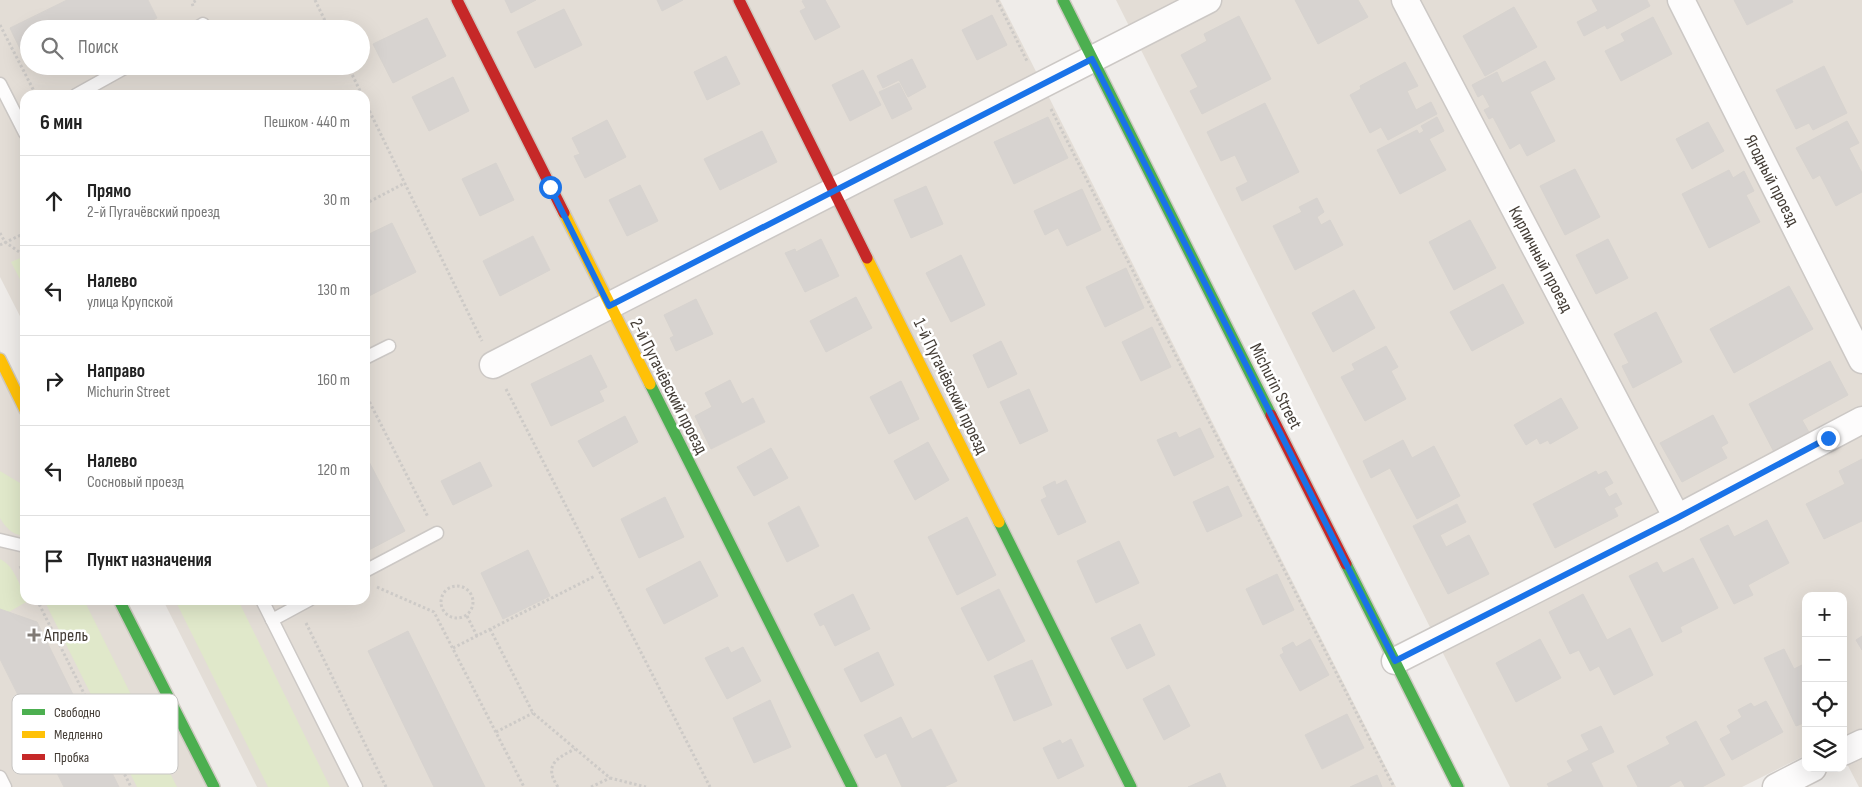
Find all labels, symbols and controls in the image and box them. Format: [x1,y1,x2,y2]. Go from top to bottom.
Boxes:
search box [20,20,370,75]
icon: search [38,34,66,62]
text: Поиск [78,36,118,59]
text: 6 мин [40,110,82,135]
text: Пешком · 440 m [264,113,350,132]
street label: Ягодный проезд [1740,131,1804,230]
route start [539,176,562,199]
text: Прямо [87,180,131,203]
icon: ahead [40,187,68,215]
text: 30 m [323,191,350,210]
text: 2-й Пугачёвский проезд [87,203,220,222]
street label: Кирпичный проезд [1504,203,1577,316]
text: Налево [87,270,137,293]
icon: left [40,277,68,305]
text: 130 m [318,281,350,300]
text: улица Крупской [87,293,173,312]
street label: 2-й Пугачёвский проезд [625,315,712,458]
street label: 1-й Пугачёвский проезд [909,315,993,458]
street label: Michurin Street [1245,340,1306,433]
text: Направо [87,360,145,383]
icon: right [40,367,68,395]
text: 160 m [317,371,350,390]
text: Michurin Street [87,383,170,402]
route end [1817,427,1840,450]
text: Налево [87,450,137,473]
icon: left [40,457,68,485]
text: 120 m [318,461,350,480]
text: Сосновый проезд [87,473,184,492]
icon: arrive [40,547,68,575]
text: Пункт назначения [87,549,212,572]
map controls [1802,592,1847,772]
button: + [1802,592,1847,637]
place label: Апрель [43,625,88,646]
marker: Апрель [28,629,40,641]
button: − [1802,637,1847,682]
button: locate [1802,682,1847,727]
legend [12,694,178,774]
text: Свободно [54,704,101,721]
text: Медленно [54,726,103,743]
button: layers [1802,727,1847,772]
text: Пробка [54,749,89,766]

